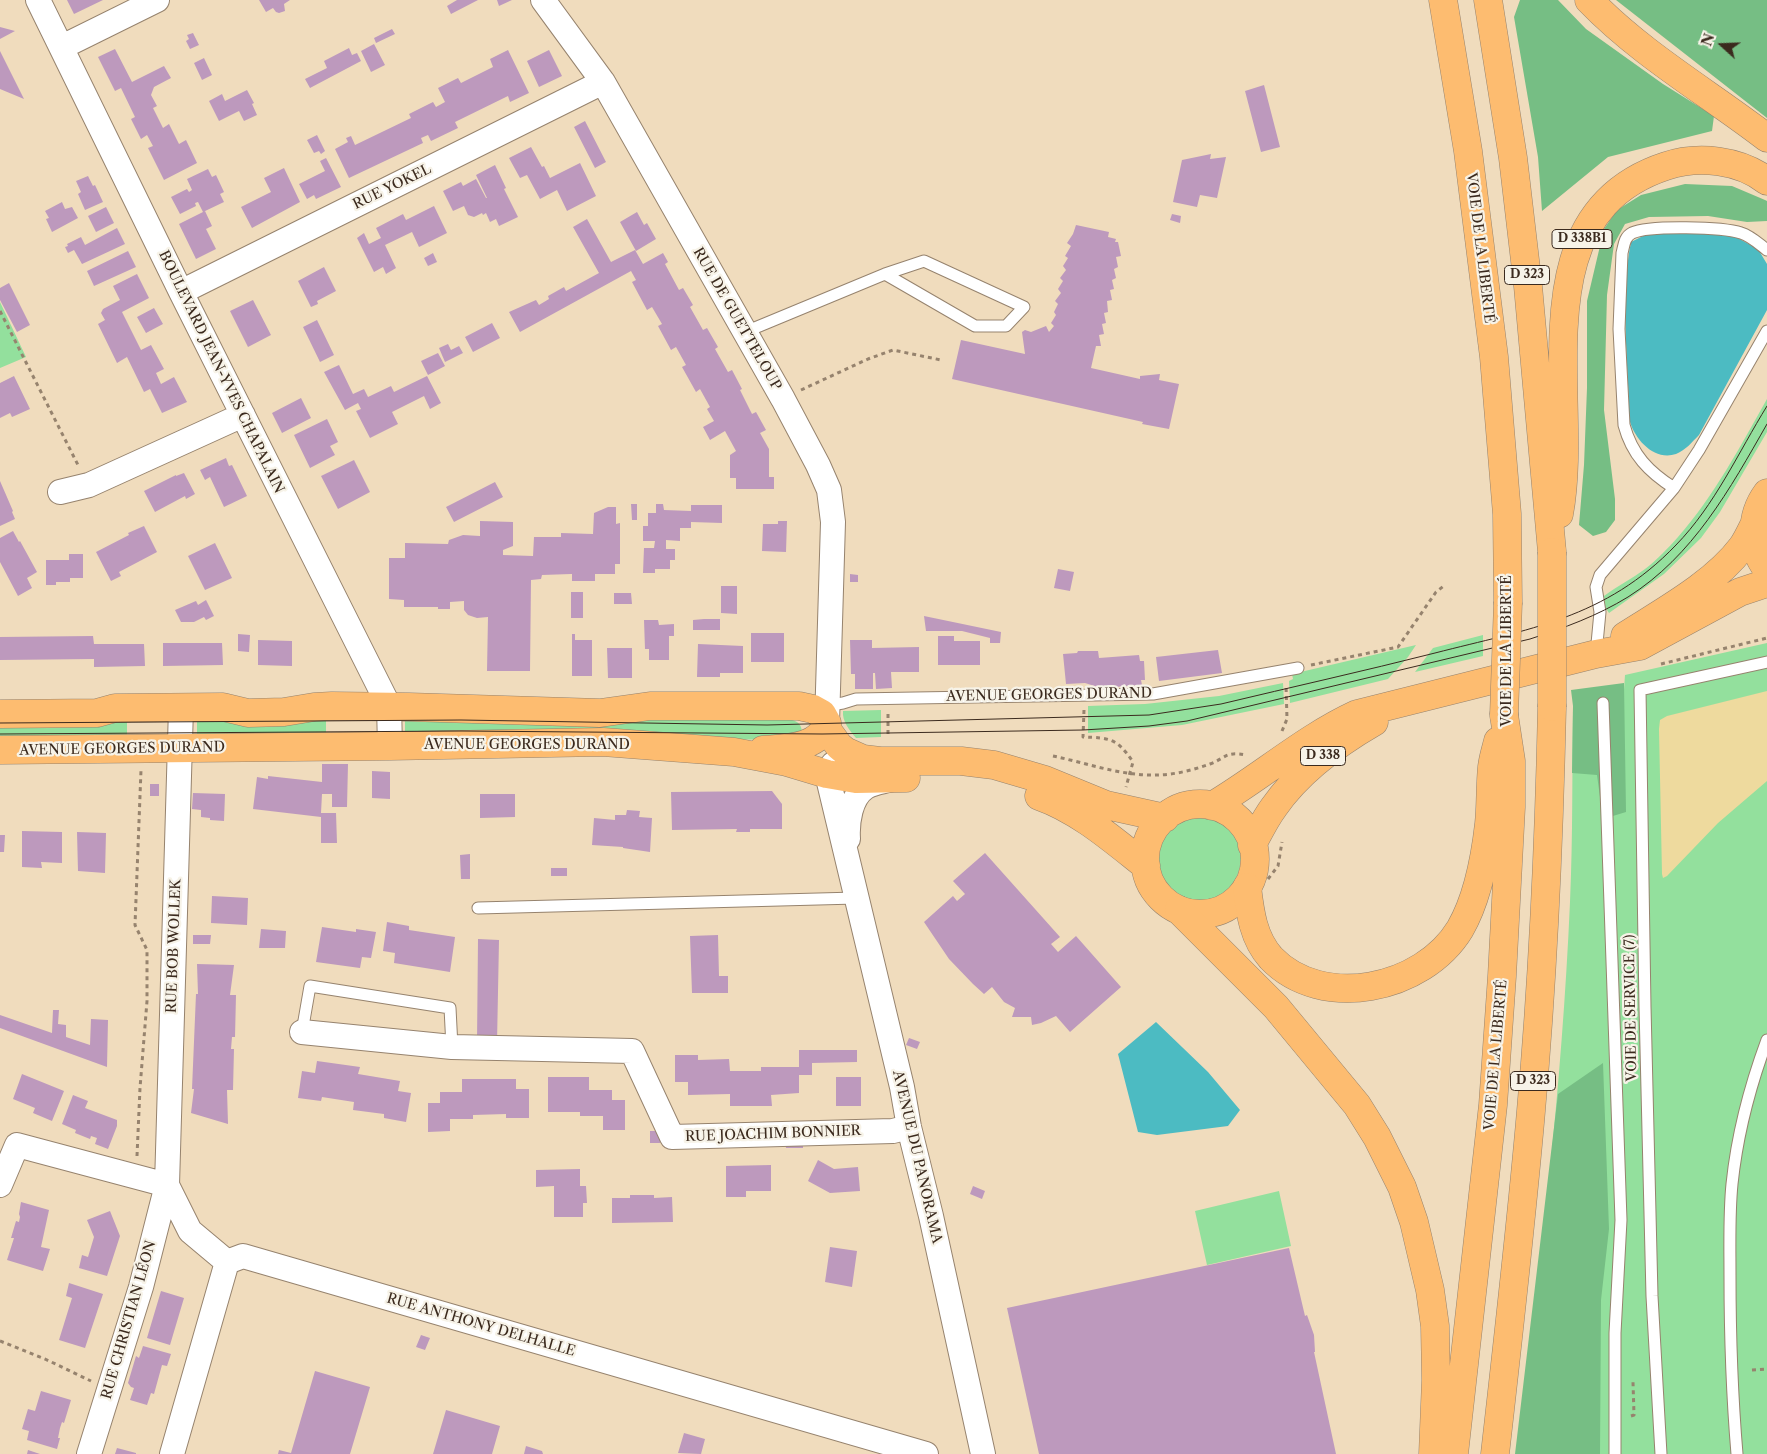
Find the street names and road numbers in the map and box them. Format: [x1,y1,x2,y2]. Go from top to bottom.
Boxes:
street label: RUE YOKEL [350,161,434,213]
street label: VOIE DE LA LIBERTÉ [1462,172,1498,324]
road number: D 338B1 [1552,230,1612,248]
street label: RUE DE GUETTELOUP [689,245,785,393]
street label: BOULEVARD JEAN-YVES CHAPALAIN [155,248,287,496]
road number: D 323 [1504,266,1550,284]
street label: VOIE DE LA LIBERTÉ [1499,575,1515,727]
street label: AVENUE GEORGES DURAND [946,685,1152,705]
street label: AVENUE GEORGES DURAND [424,737,630,753]
street label: AVENUE GEORGES DURAND [19,739,225,759]
road number: D 338 [1300,746,1346,766]
street label: RUE BOB WOLLEK [163,879,185,1013]
street label: VOIE DE SERVICE (7) [1621,934,1641,1082]
street label: VOIE DE LA LIBERTÉ [1481,979,1511,1131]
street label: AVENUE DU PANORAMA [889,1069,945,1245]
road number: D 323 [1510,1072,1556,1090]
street label: RUE JOACHIM BONNIER [685,1123,861,1145]
street label: RUE CHRISTIAN LÉON [98,1239,160,1401]
street label: RUE ANTHONY DELHALLE [385,1290,577,1360]

